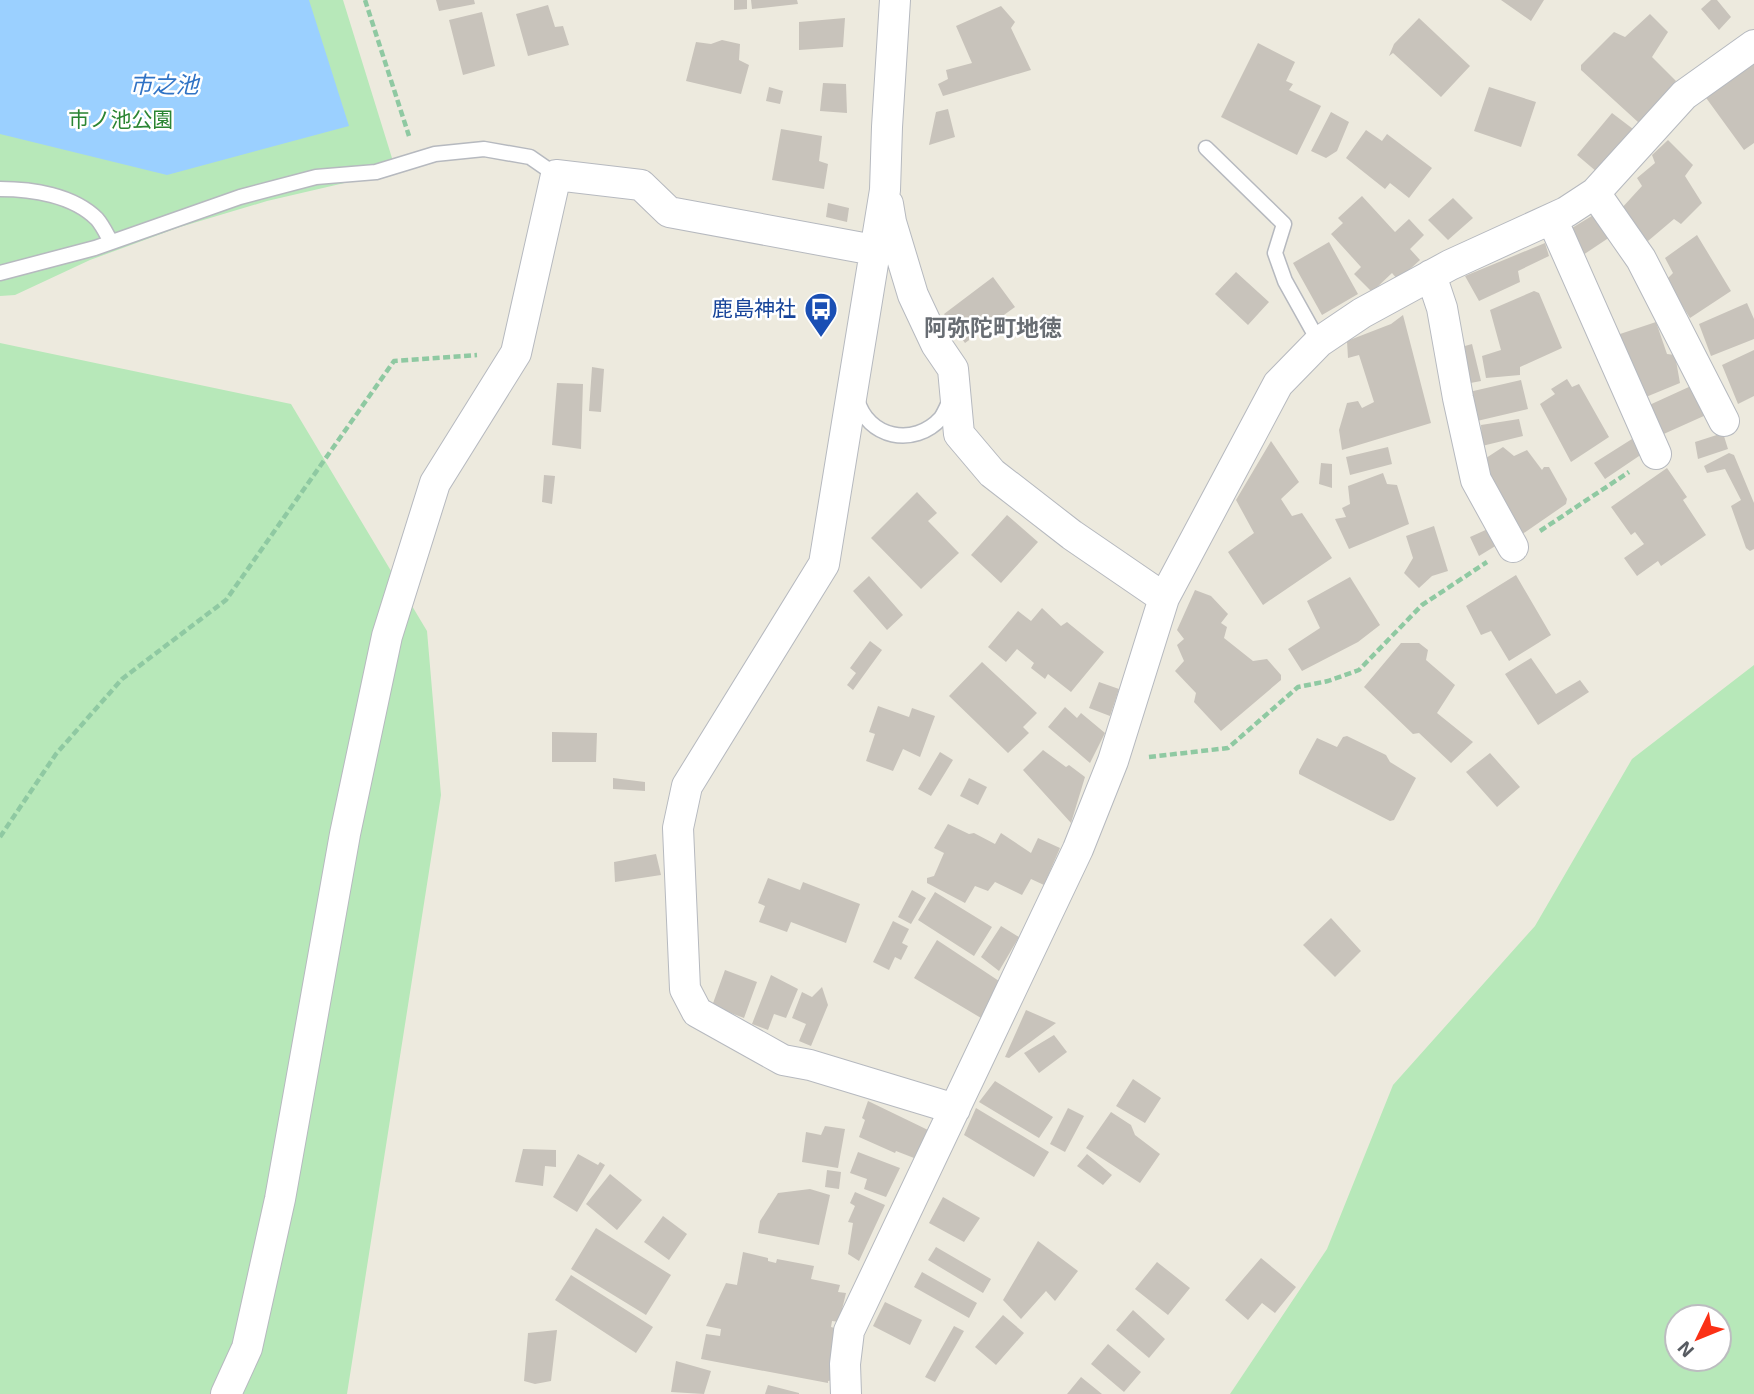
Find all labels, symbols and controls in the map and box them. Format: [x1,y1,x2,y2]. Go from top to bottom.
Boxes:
water label: 市之池 [130,70,201,98]
park label: 市ノ池公園 [69,106,174,131]
bus stop icon: 鹿島神社 [802,290,840,339]
place label: 鹿島神社 [712,295,796,320]
district label: 阿弥陀町地徳 [924,313,1062,341]
north arrow [1663,1303,1733,1373]
text: N [1672,1337,1698,1363]

